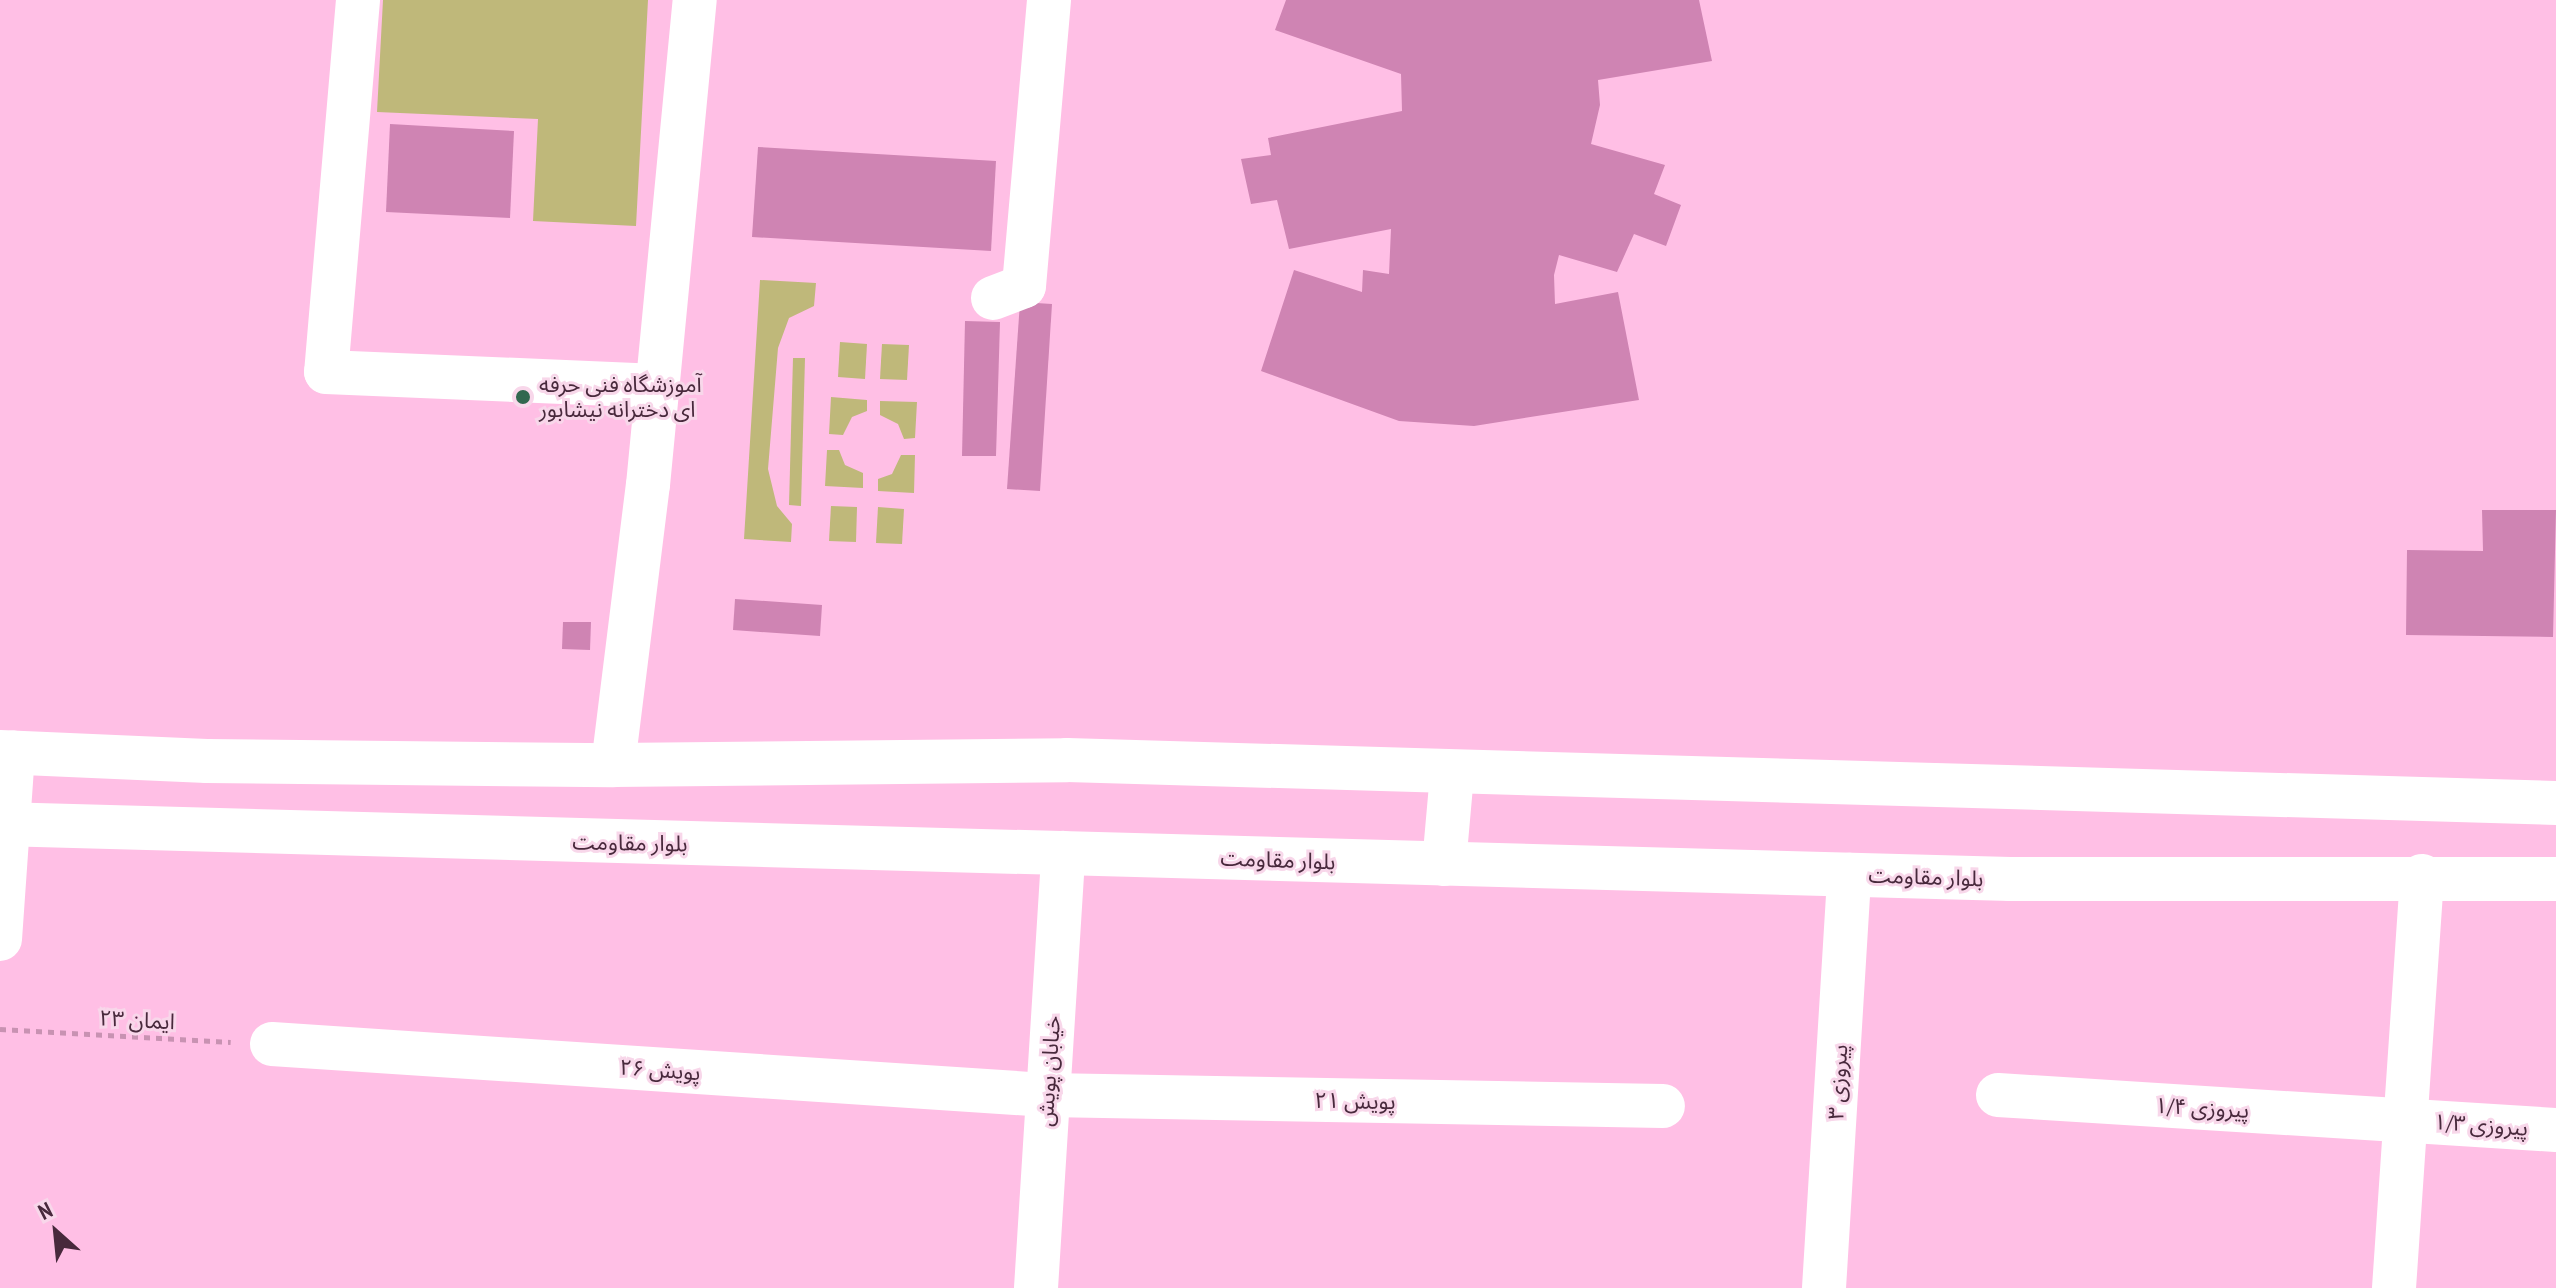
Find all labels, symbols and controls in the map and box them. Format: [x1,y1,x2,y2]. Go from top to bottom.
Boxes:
place label: آموزشگاه فنی حرفه ای دخترانه نیشابور [539,371,702,422]
marker: آموزشگاه فنی حرفه ای دخترانه نیشابور [514,388,532,406]
street label: بلوار مقاومت [572,829,688,857]
street label: بلوار مقاومت [1220,845,1336,875]
street label: بلوار مقاومت [1868,862,1984,892]
street label: ایمان ۲۳ [98,1005,176,1035]
street label: خیابان پویش [1032,1015,1066,1127]
street label: پیروزی ۳ [1823,1044,1853,1120]
street label: پویش ۲۶ [619,1054,701,1086]
street label: پویش ۲۱ [1314,1087,1396,1115]
street label: پیروزی ۱/۴ [2154,1092,2250,1124]
street label: پیروزی ۱/۳ [2433,1109,2529,1141]
north arrow [16,1192,96,1272]
text: N [33,1195,57,1226]

